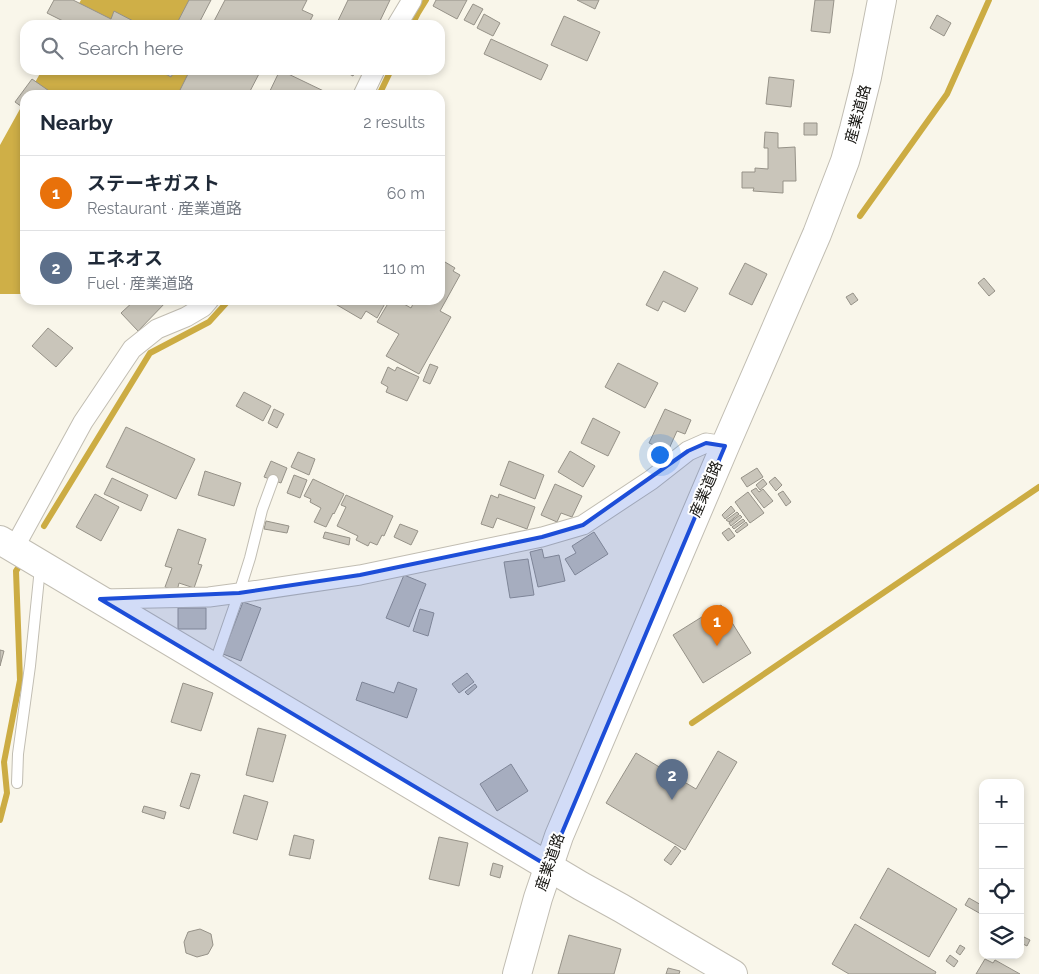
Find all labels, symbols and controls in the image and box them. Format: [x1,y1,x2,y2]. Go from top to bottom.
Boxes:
search box [20,20,445,75]
icon: search [38,34,66,62]
text: Search here [78,37,184,59]
street label: 産業道路 [842,83,874,145]
text: Nearby [40,110,113,135]
text: 2 results [363,113,425,132]
text: ステーキガスト [87,172,220,194]
text: 1 [52,184,60,203]
text: 60 m [387,184,425,203]
text: Restaurant · 産業道路 [87,199,242,218]
text: エネオス [87,247,163,269]
text: 2 [51,259,61,278]
text: 110 m [383,259,425,278]
text: Fuel · 産業道路 [87,274,194,293]
your location [647,442,673,468]
street label: 産業道路 [686,458,726,520]
pin: 1 [701,605,733,646]
pin: 2 [656,759,688,800]
map controls [979,779,1024,959]
button: + [979,779,1024,824]
button: − [979,824,1024,869]
street label: 産業道路 [532,831,568,893]
button: locate [979,869,1024,914]
button: layers [979,914,1024,959]

